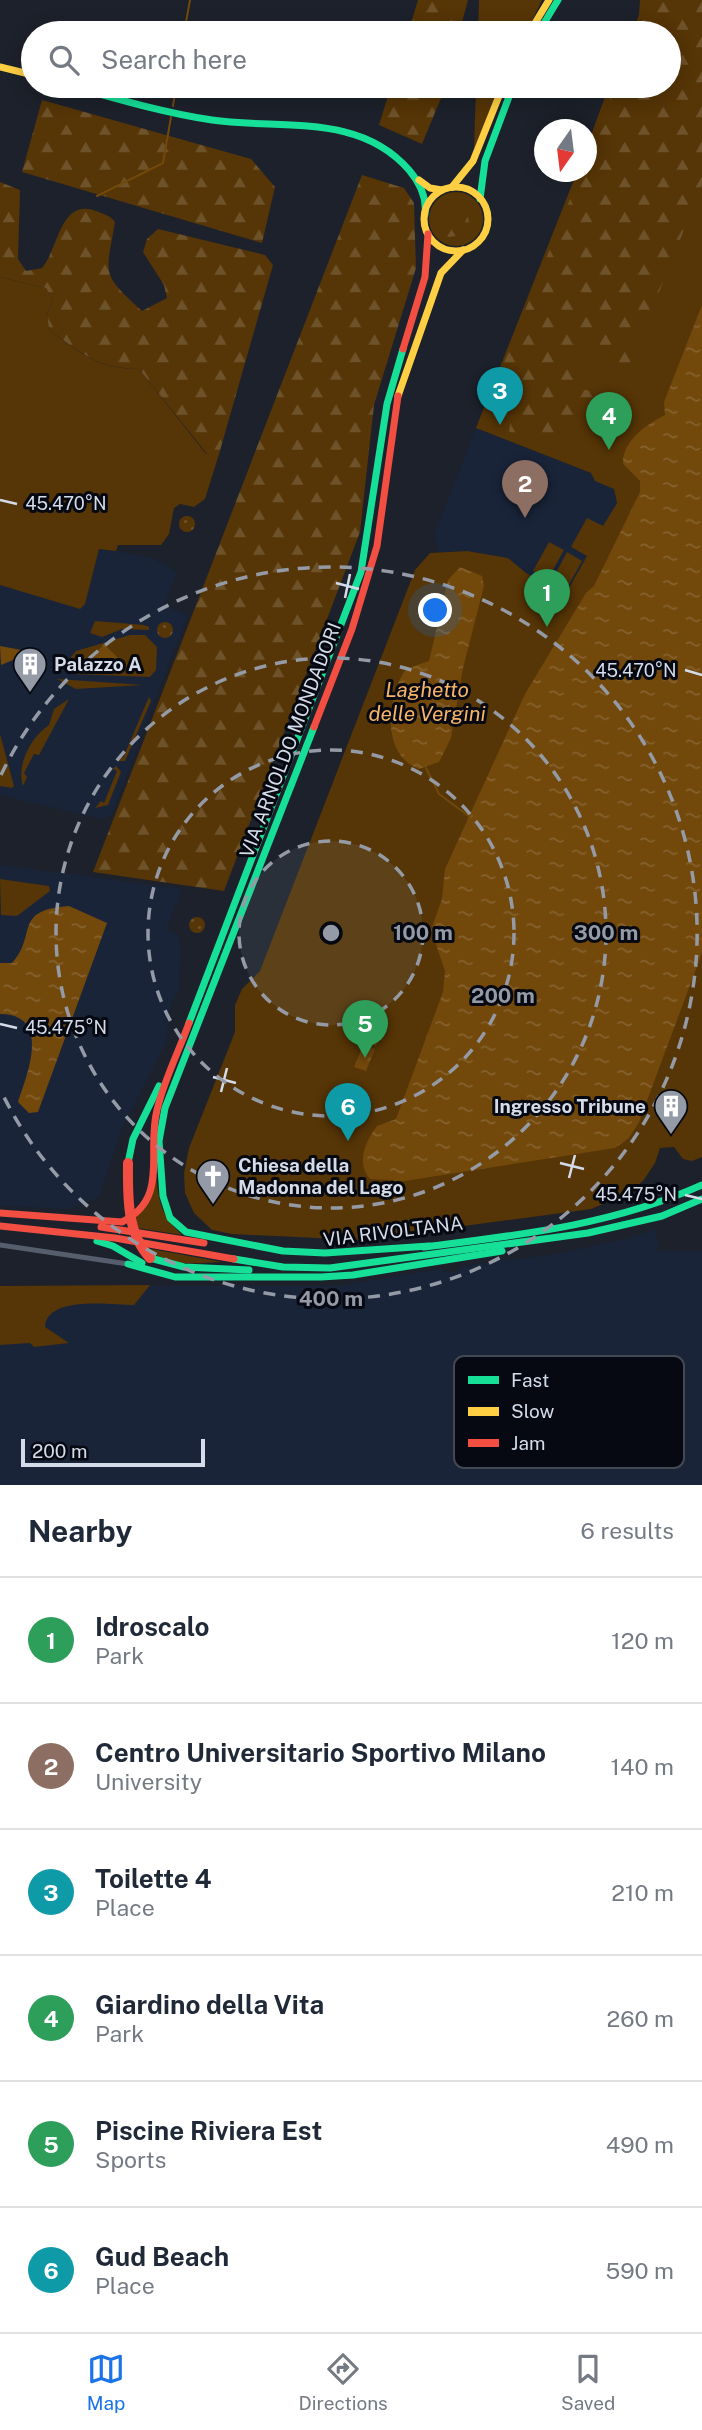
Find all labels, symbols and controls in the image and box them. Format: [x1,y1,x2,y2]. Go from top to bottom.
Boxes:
search box [21,21,681,98]
icon: search [45,41,83,79]
text: Search here [101,44,247,75]
north arrow [534,119,597,182]
pin: 3 [477,367,523,425]
pin: 4 [586,392,632,450]
pin: 2 [502,460,548,518]
text: 45.470°N [25,493,107,514]
pin: 1 [524,569,570,627]
your location [418,593,452,627]
street label: VIA ARNOLDO MONDADORI [235,619,345,861]
building icon: Palazzo A [11,645,49,694]
place label: Palazzo A [54,653,142,675]
text: 45.470°N [595,660,677,681]
water label: Laghetto delle Vergini [368,677,486,726]
text: 100 m [393,920,453,945]
text: 300 m [574,920,638,945]
centre of rings [319,921,343,945]
text: 200 m [471,983,535,1008]
pin: 5 [342,1000,388,1058]
text: 45.475°N [25,1017,107,1038]
pin: 6 [325,1083,371,1141]
building icon: Ingresso Tribune [652,1087,690,1136]
place label: Ingresso Tribune [494,1095,646,1117]
place label: Chiesa della Madonna del Lago [238,1154,403,1198]
church icon: Chiesa della Madonna del Lago [194,1157,232,1206]
text: 45.475°N [595,1184,677,1205]
street label: VIA RIVOLTANA [322,1211,464,1251]
text: 400 m [299,1286,363,1311]
legend [454,1356,684,1468]
text: Fast [511,1369,549,1391]
text: Slow [511,1400,555,1422]
text: Jam [511,1432,545,1454]
scale bar [21,1436,205,1468]
text: 200 m [32,1440,88,1462]
text: Nearby [28,1513,132,1549]
text: 6 results [581,1517,674,1544]
text: Idroscalo [95,1611,209,1642]
text: 1 [46,1627,56,1654]
text: 120 m [611,1627,674,1654]
text: Park [95,1642,144,1669]
text: Centro Universitario Sportivo Milano [95,1737,546,1768]
text: 2 [44,1753,58,1780]
text: 140 m [611,1753,674,1780]
text: University [95,1768,202,1795]
text: Toilette 4 [95,1863,212,1894]
text: 3 [43,1879,59,1906]
text: 210 m [611,1879,674,1906]
text: Place [95,1894,155,1921]
text: Giardino della Vita [95,1989,324,2020]
text: 4 [43,2005,59,2032]
text: 260 m [607,2005,674,2032]
text: Park [95,2020,144,2047]
text: Piscine Riviera Est [95,2115,322,2146]
text: 5 [43,2131,59,2158]
text: 490 m [606,2131,674,2158]
text: Sports [95,2146,166,2173]
text: Gud Beach [95,2241,229,2272]
text: 6 [43,2257,59,2284]
text: 590 m [605,2257,674,2284]
text: Place [95,2272,155,2299]
tab: Map [87,2350,125,2414]
tab: Directions [298,2350,388,2414]
tab: Saved [561,2350,615,2414]

